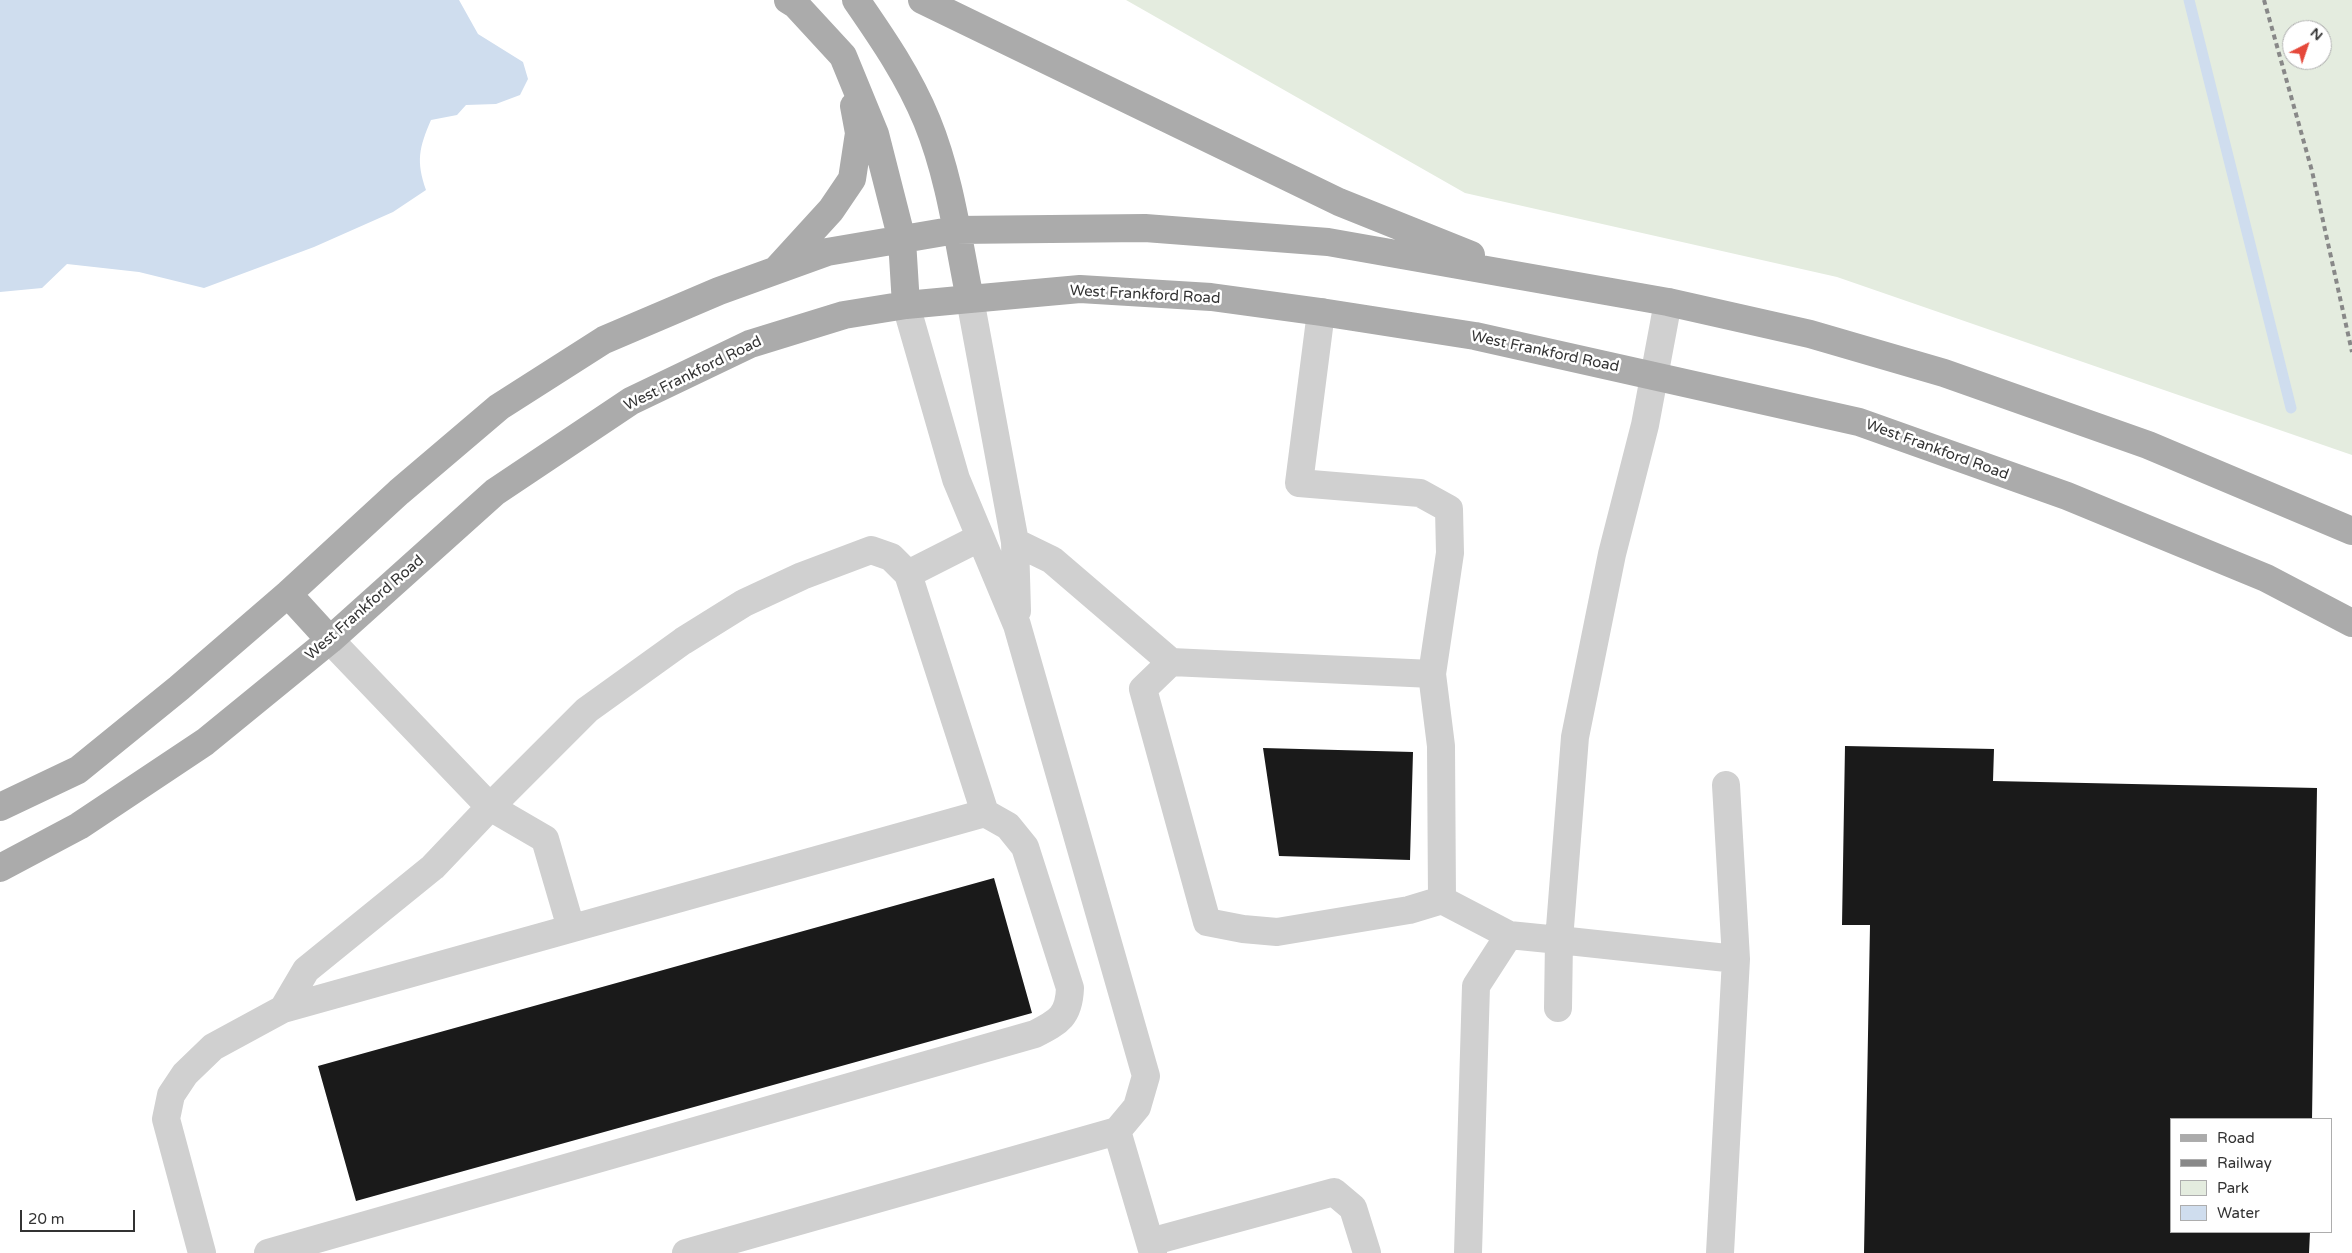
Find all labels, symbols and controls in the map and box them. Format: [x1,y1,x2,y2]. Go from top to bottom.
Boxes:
north arrow [2282,20,2332,70]
text: N [2307,24,2326,44]
street label: West Frankford Road [1069,282,1221,308]
street label: West Frankford Road [1469,328,1621,376]
street label: West Frankford Road [621,333,765,415]
street label: West Frankford Road [1863,416,2011,484]
street label: West Frankford Road [302,552,428,664]
legend [2170,1118,2332,1233]
text: Road [2217,1129,2255,1147]
text: Railway [2217,1154,2272,1172]
text: Park [2217,1179,2249,1197]
scale bar [22,1200,138,1232]
text: Water [2217,1204,2260,1222]
text: 20 m [28,1210,65,1228]

